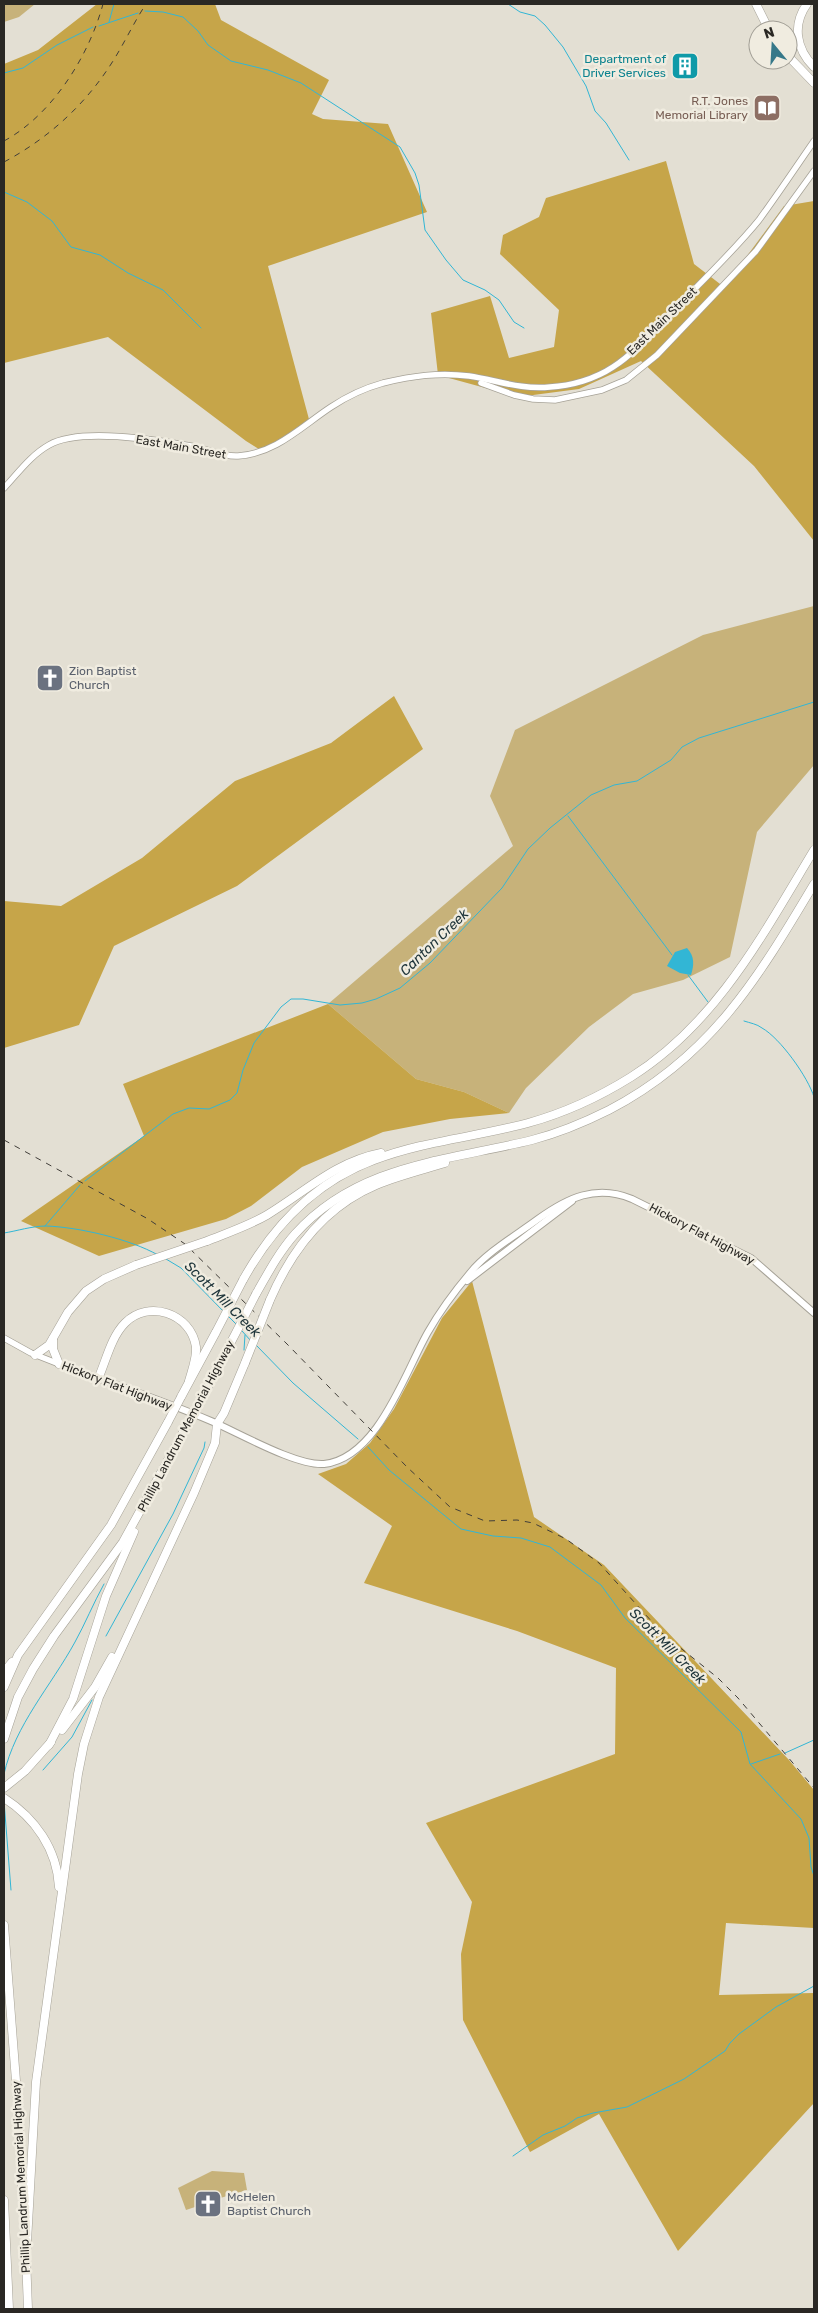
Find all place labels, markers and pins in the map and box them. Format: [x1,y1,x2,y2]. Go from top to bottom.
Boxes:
building icon: Department of Driver Services [670,51,700,81]
place label: Department of Driver Services [582,52,666,80]
library icon: R.T. Jones Memorial Library [752,93,782,123]
place label: R.T. Jones Memorial Library [655,94,748,122]
church icon: Zion Baptist Church [35,663,65,693]
place label: Zion Baptist Church [69,664,137,692]
church icon: McHelen Baptist Church [193,2189,223,2219]
place label: McHelen Baptist Church [227,2190,311,2218]

